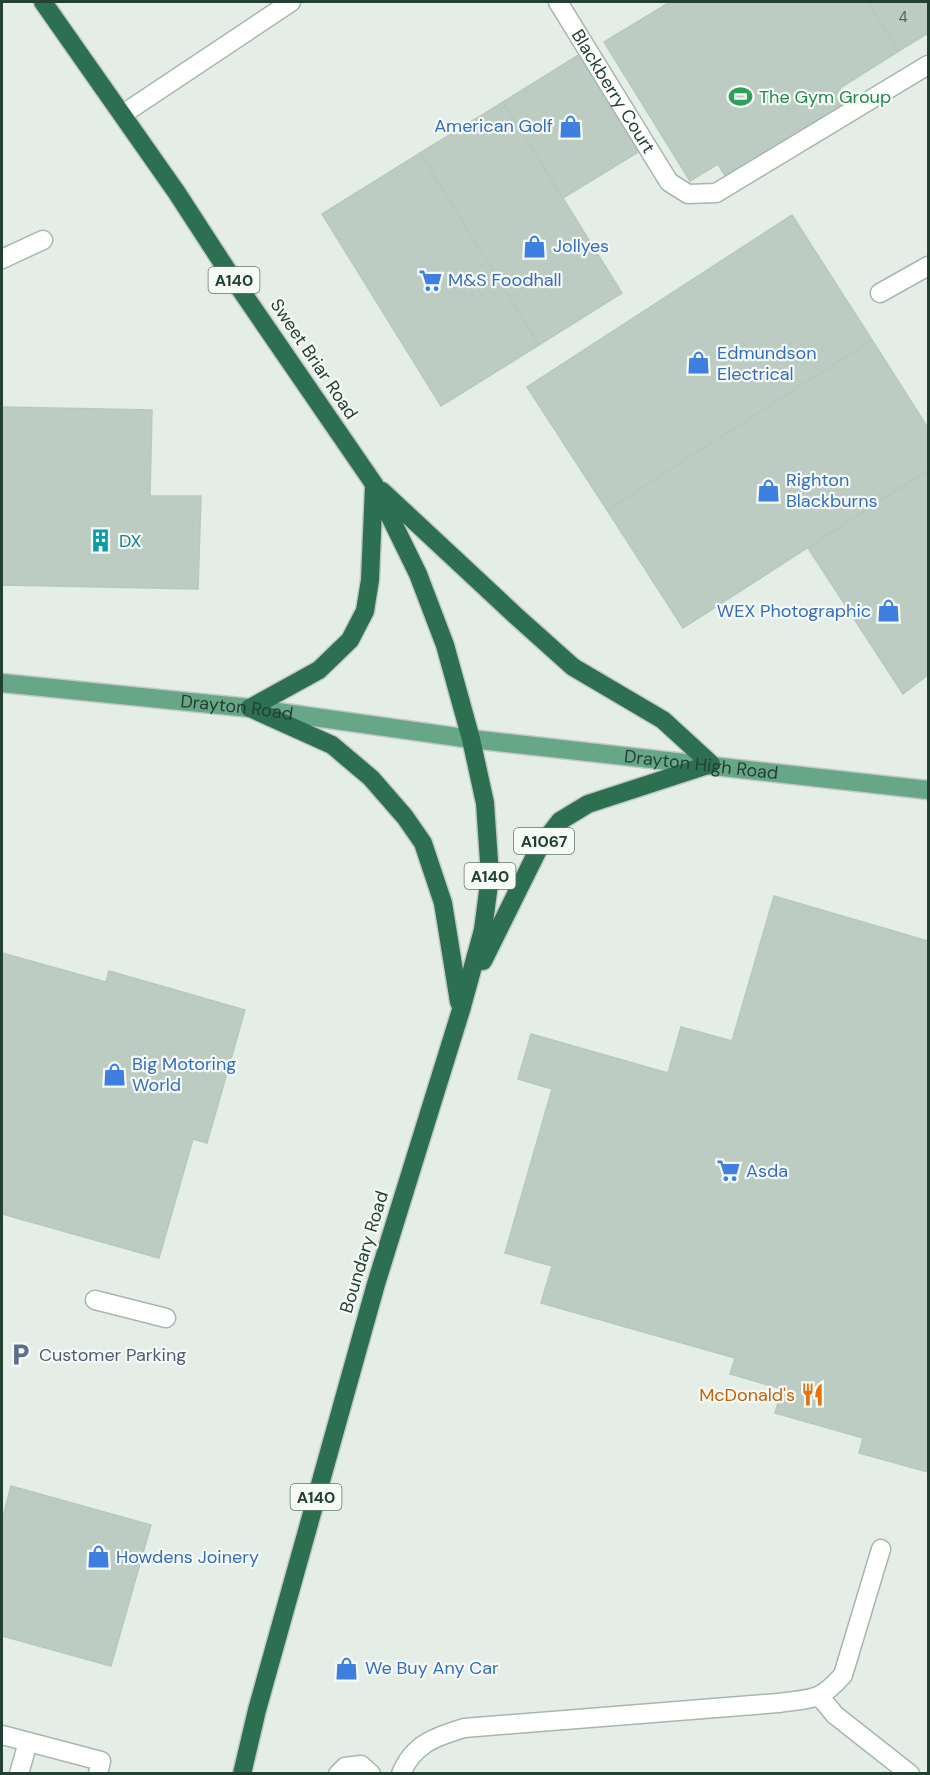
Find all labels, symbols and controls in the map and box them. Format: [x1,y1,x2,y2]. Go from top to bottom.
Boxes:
house number: 4 [898,7,908,27]
street label: Blackberry Court [566,25,660,158]
sports icon: The Gym Group [728,84,754,110]
place label: The Gym Group [759,85,891,109]
shop icon: American Golf [558,113,584,139]
place label: American Golf [434,114,553,138]
shop icon: Jollyes [522,233,548,259]
place label: Jollyes [553,234,609,258]
road number: A140 [208,267,260,293]
supermarket icon: M&S Foodhall [417,267,443,293]
place label: M&S Foodhall [448,268,562,292]
street label: Sweet Briar Road [265,294,363,424]
place label: Edmundson Electrical [717,341,816,386]
shop icon: Edmundson Electrical [686,350,712,376]
place label: Righton Blackburns [786,468,878,513]
shop icon: Righton Blackburns [755,477,781,503]
building icon: DX [88,528,114,554]
place label: DX [119,529,142,553]
shop icon: WEX Photographic [876,598,902,624]
place label: WEX Photographic [717,599,871,623]
street label: Drayton Road [179,689,295,726]
street label: Drayton High Road [623,744,779,785]
road number: A1067 [514,828,574,854]
road number: A140 [464,863,516,889]
place label: Big Motoring World [132,1052,236,1097]
shop icon: Big Motoring World [101,1061,127,1087]
supermarket icon: Asda [715,1158,741,1184]
place label: Asda [746,1159,788,1183]
street label: Boundary Road [334,1188,394,1316]
parking icon: Customer Parking [8,1342,34,1368]
place label: Customer Parking [39,1343,186,1367]
restaurant icon: McDonald's [800,1382,826,1408]
place label: McDonald's [699,1383,795,1407]
road number: A140 [290,1484,342,1510]
shop icon: Howdens Joinery [85,1544,111,1570]
place label: Howdens Joinery [116,1545,259,1569]
shop icon: We Buy Any Car [334,1655,360,1681]
place label: We Buy Any Car [365,1656,499,1680]

